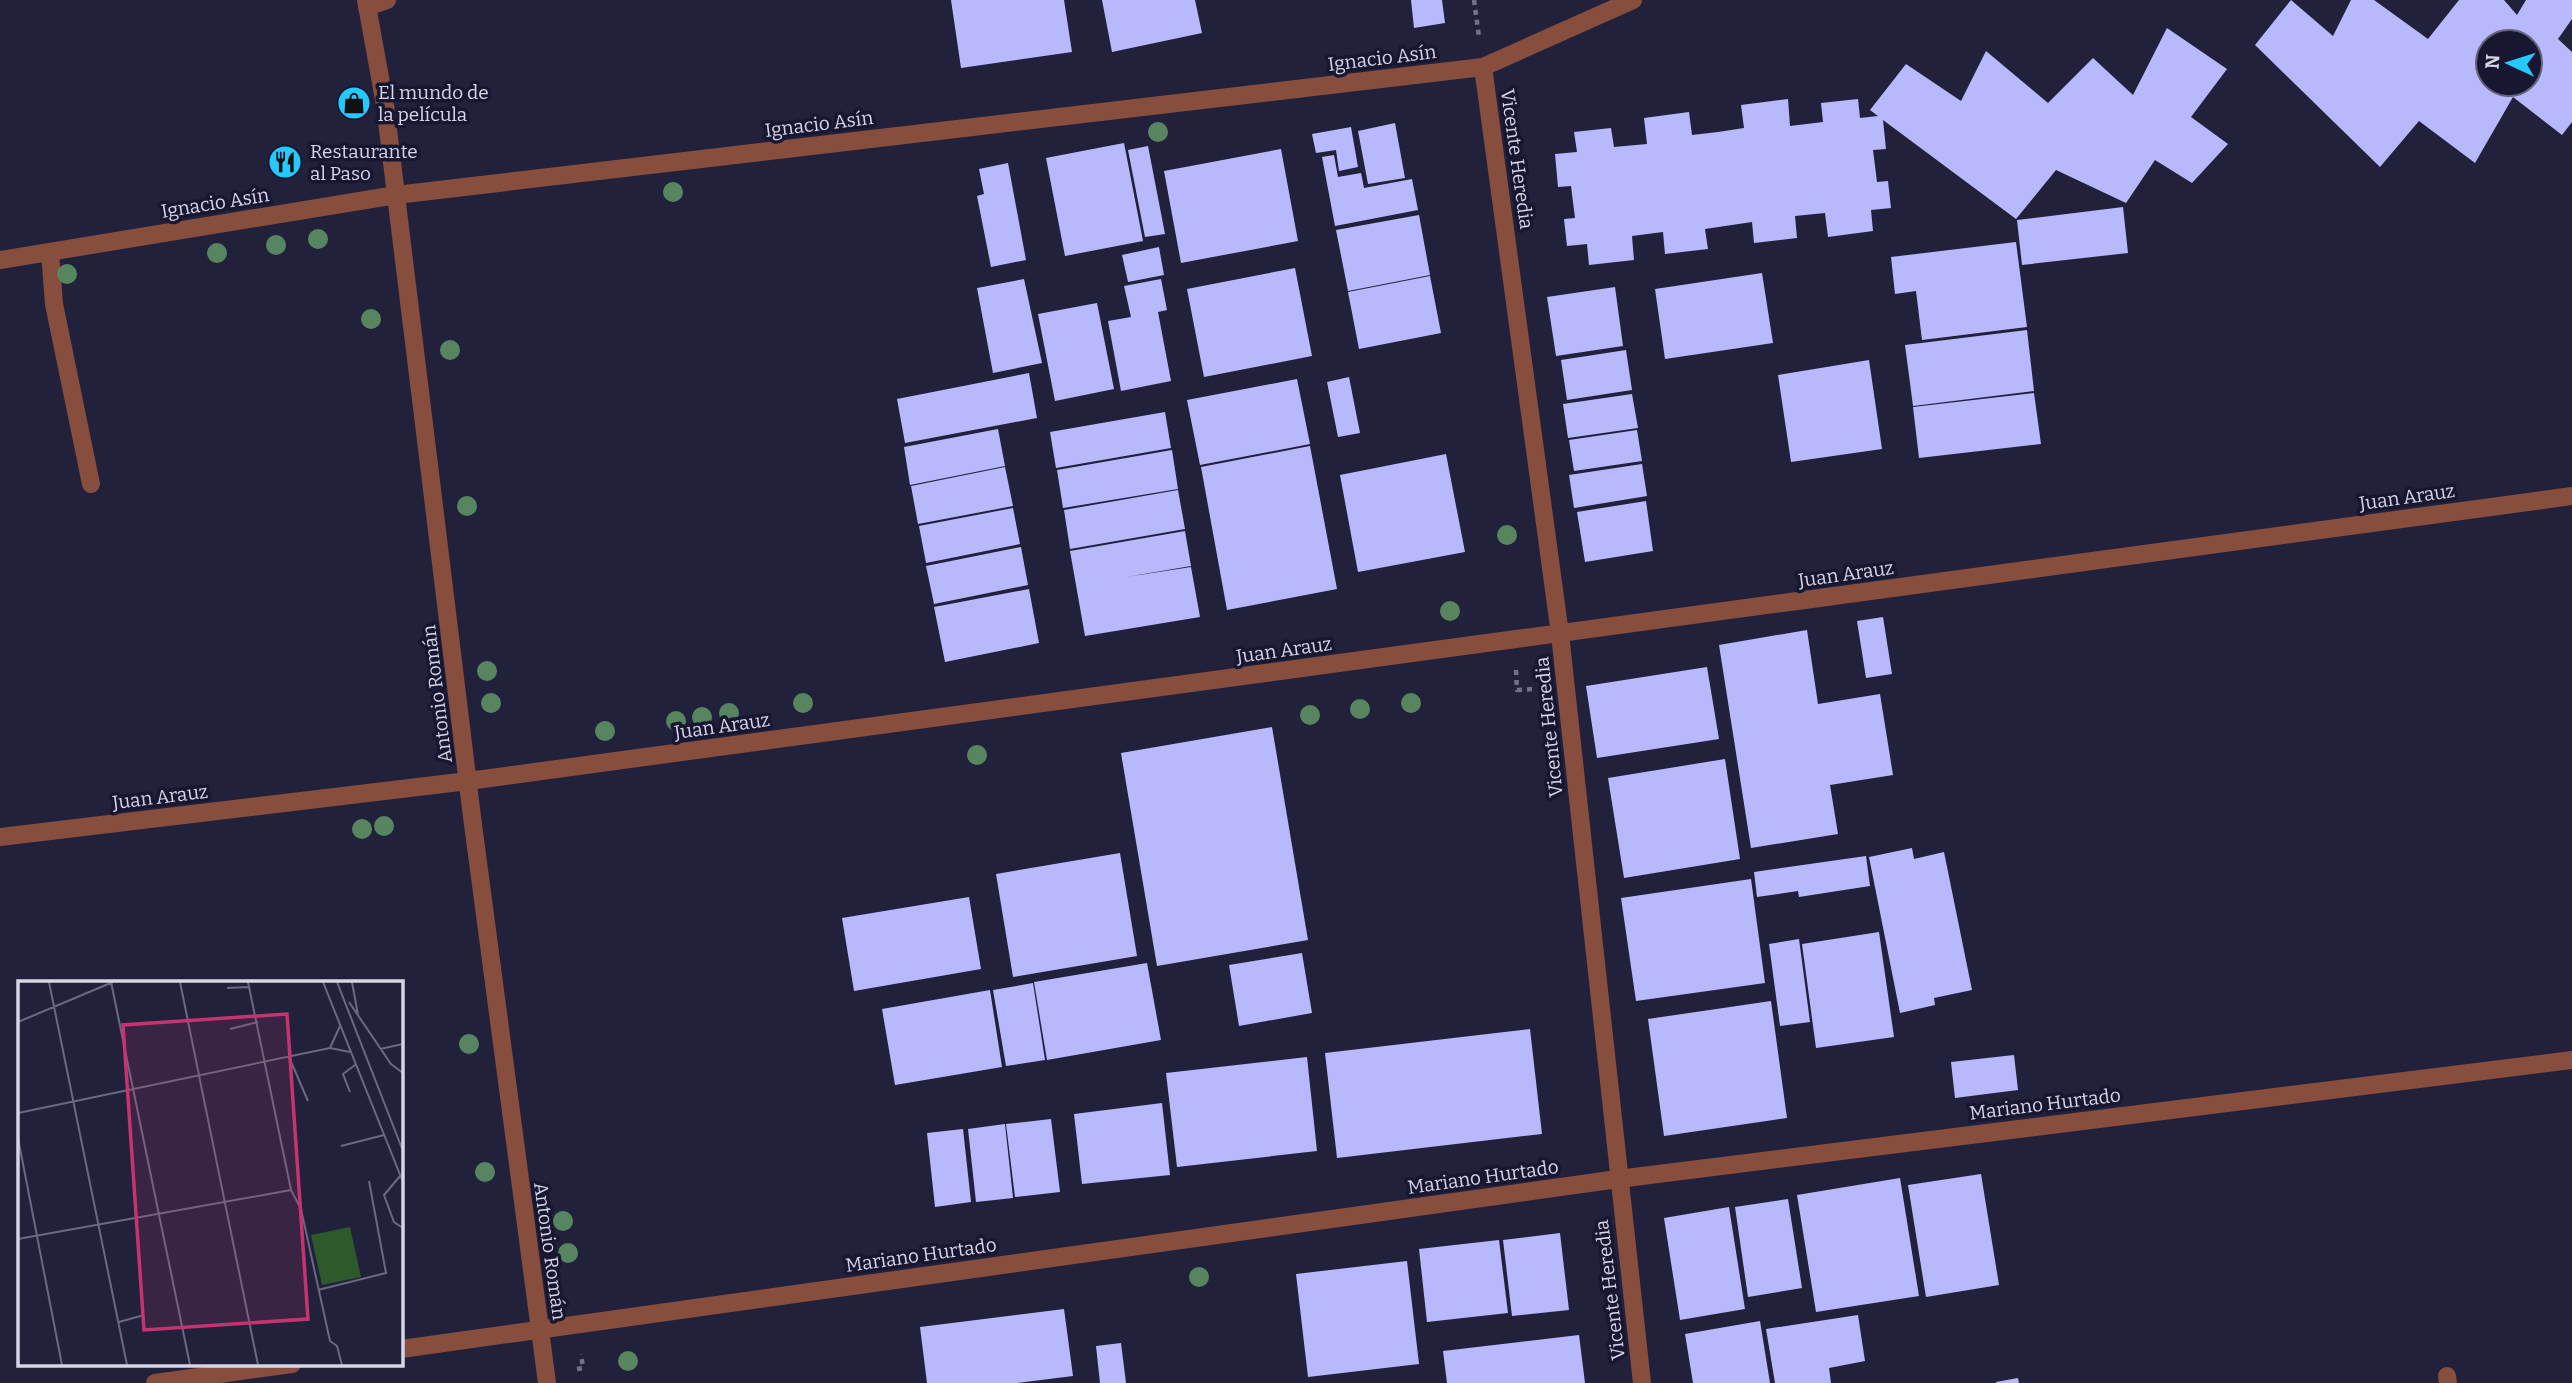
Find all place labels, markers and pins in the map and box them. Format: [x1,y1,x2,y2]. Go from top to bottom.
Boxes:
place label: El mundo de la película [378,81,489,126]
shop icon: El mundo de la película [335,84,373,122]
place label: Restaurante al Paso [310,140,418,185]
restaurant icon: Restaurante al Paso [266,143,304,181]

